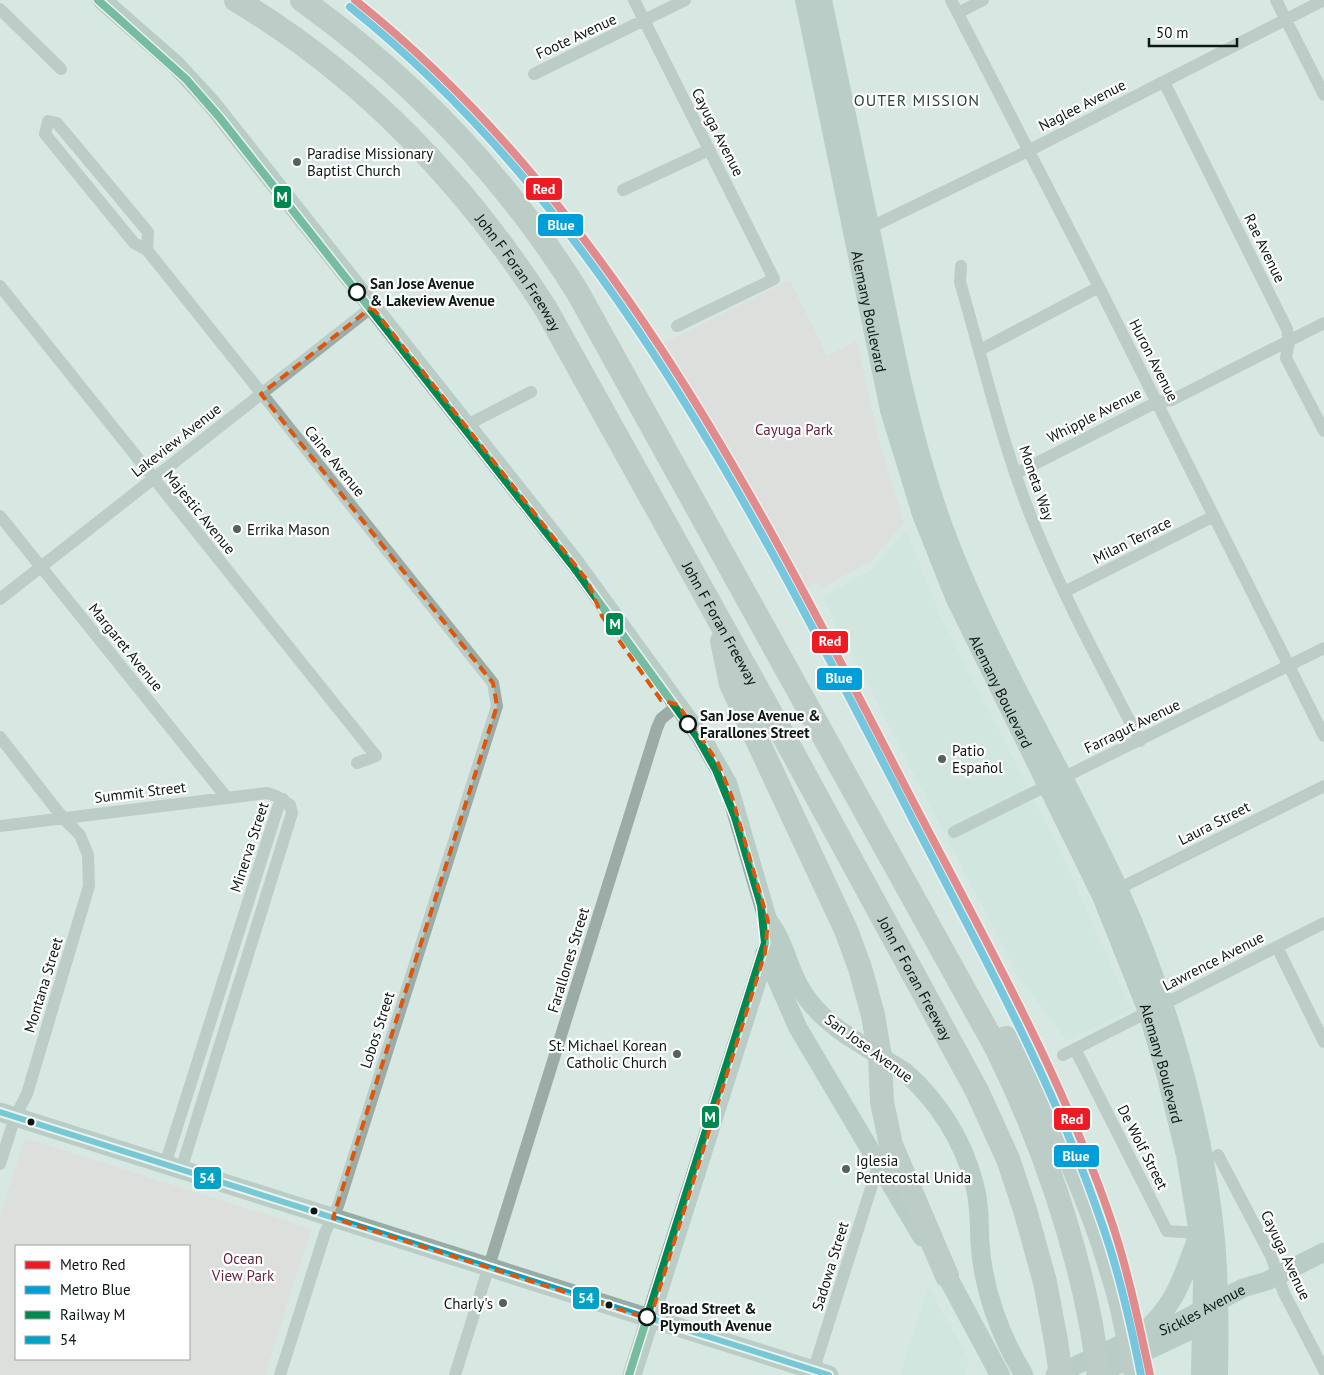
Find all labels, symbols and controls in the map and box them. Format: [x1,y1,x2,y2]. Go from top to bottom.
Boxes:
street label: Foote Avenue [533,9,619,63]
scale bar [1149,15,1236,47]
text: 50 m [1156,23,1189,42]
street label: Naglee Avenue [1035,75,1129,135]
street label: Cayuga Avenue [688,85,748,179]
district label: OUTER MISSION [854,90,980,110]
place label: Paradise Missionary Baptist Church [307,144,433,180]
marker: Paradise Missionary Baptist Church [291,156,303,168]
line badge: Red [525,177,563,201]
text: Red [533,180,555,198]
line badge: M [273,185,292,209]
text: M [276,188,288,206]
street label: John F Foran Freeway [471,209,566,334]
street label: Rae Avenue [1240,210,1290,286]
line badge: Blue [537,213,584,237]
text: Blue [547,216,575,234]
street label: Alemany Boulevard [848,249,891,374]
place label: San Jose Avenue & Lakeview Avenue [370,274,495,310]
marker: San Jose Avenue & Lakeview Avenue [348,283,366,301]
street label: Huron Avenue [1125,316,1183,404]
street label: Whipple Avenue [1044,383,1144,447]
street label: Lakeview Avenue [127,399,225,481]
park label: Cayuga Park [755,420,834,439]
street label: Caine Avenue [301,422,369,500]
street label: Moneta Way [1015,443,1059,523]
street label: Majestic Avenue [160,466,240,558]
street label: Milan Terrace [1090,512,1174,568]
place label: Errika Mason [247,520,330,539]
marker: Errika Mason [231,523,243,535]
street label: John F Foran Freeway [678,557,763,688]
street label: Margaret Avenue [85,599,167,695]
line badge: M [605,612,624,636]
text: M [609,615,621,633]
line badge: Red [811,630,849,654]
text: Red [819,632,841,650]
street label: Alemany Boulevard [966,632,1037,751]
line badge: Blue [816,667,863,691]
text: Blue [825,669,853,687]
street label: Farragut Avenue [1081,695,1183,757]
place label: San Jose Avenue & Farallones Street [700,706,820,742]
marker: San Jose Avenue & Farallones Street [679,715,697,733]
place label: Patio Español [952,741,1003,777]
marker: Patio Español [936,753,948,765]
street label: Summit Street [93,777,187,807]
street label: Laura Street [1175,797,1253,849]
street label: Minerva Street [225,799,273,895]
street label: Farallones Street [543,905,593,1015]
street label: John F Foran Freeway [874,912,957,1044]
street label: Lawrence Avenue [1159,927,1267,995]
street label: Montana Street [19,935,67,1035]
street label: Lobos Street [356,989,398,1071]
street label: Alemany Boulevard [1136,1000,1187,1125]
street label: San Jose Avenue [821,1010,917,1086]
place label: St. Michael Korean Catholic Church [549,1036,667,1072]
marker: St. Michael Korean Catholic Church [671,1048,683,1060]
street label: De Wolf Street [1114,1101,1172,1193]
line badge: M [701,1105,720,1129]
line badge: Red [1053,1107,1091,1131]
text: M [704,1108,716,1126]
text: Red [1061,1110,1083,1128]
unlabelled marker [26,1117,36,1127]
line badge: Blue [1053,1144,1100,1168]
text: Blue [1062,1147,1090,1165]
place label: Iglesia Pentecostal Unida [856,1151,971,1187]
marker: Iglesia Pentecostal Unida [840,1163,852,1175]
line badge: 54 [193,1166,222,1190]
text: 54 [199,1169,215,1187]
unlabelled marker [309,1206,319,1216]
street label: Cayuga Avenue [1257,1207,1315,1303]
street label: Sadowa Street [807,1219,853,1313]
legend [15,1245,190,1360]
park label: Ocean View Park [211,1249,275,1285]
text: Metro Red [60,1255,126,1274]
street label: Sickles Avenue [1157,1279,1248,1339]
text: Metro Blue [60,1280,131,1299]
line badge: 54 [572,1286,600,1310]
text: 54 [578,1289,594,1307]
place label: Charly's [444,1294,493,1313]
marker: Charly's [497,1297,509,1309]
place label: Broad Street & Plymouth Avenue [660,1299,772,1335]
unlabelled marker [604,1300,614,1310]
text: Railway M [60,1305,125,1324]
marker: Broad Street & Plymouth Avenue [638,1308,656,1326]
text: 54 [60,1330,76,1349]

